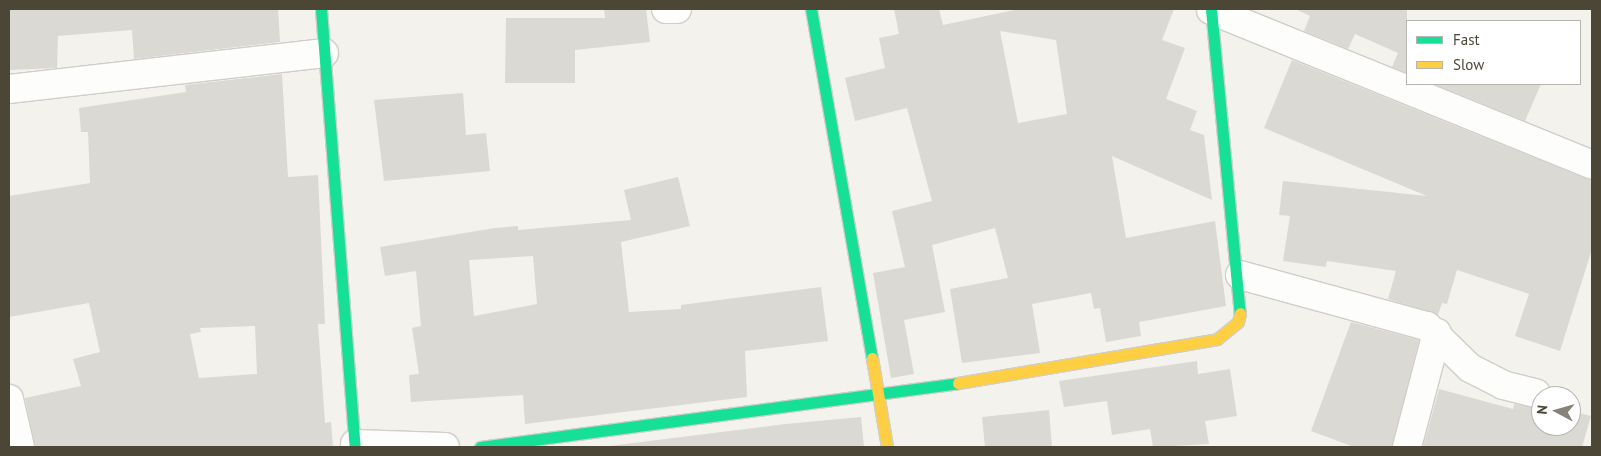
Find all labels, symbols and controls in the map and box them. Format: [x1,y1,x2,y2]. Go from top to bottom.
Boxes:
legend [1406,20,1581,85]
text: Fast [1453,30,1480,49]
text: Slow [1453,55,1484,74]
north arrow [1531,386,1581,436]
text: N [1533,404,1552,415]

